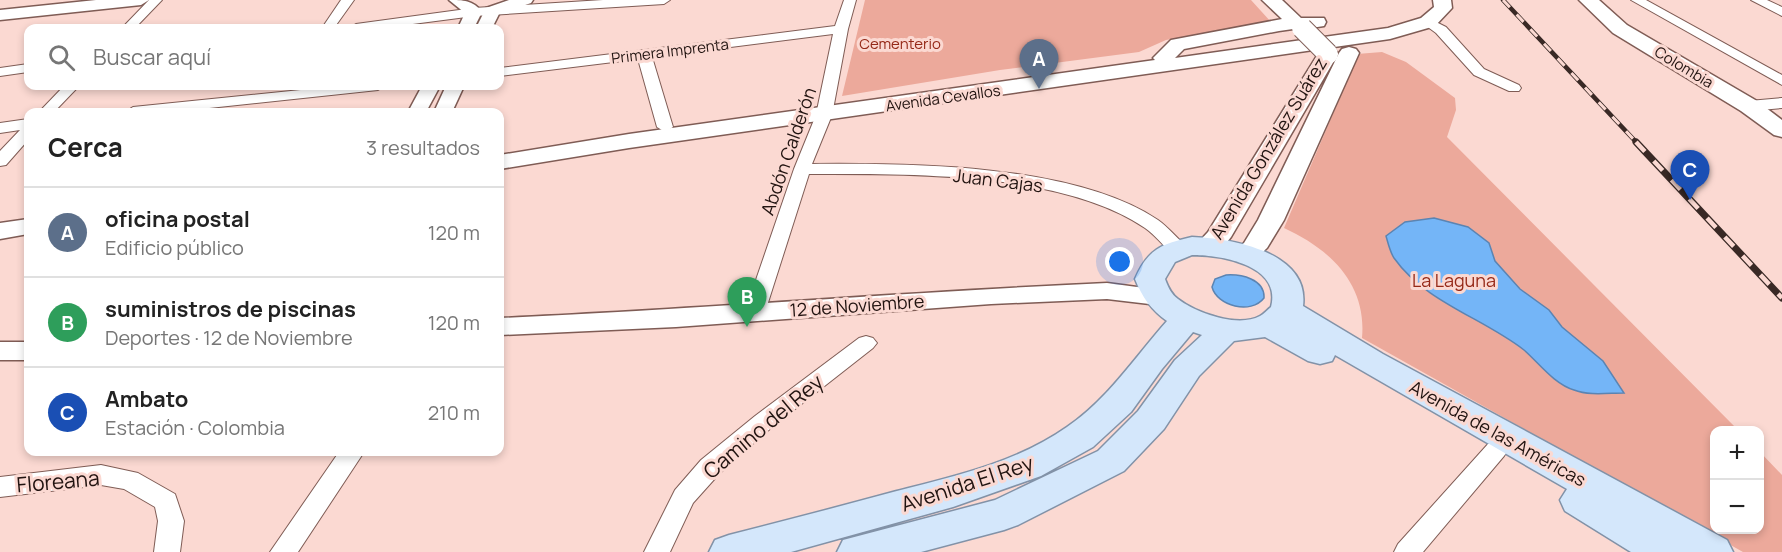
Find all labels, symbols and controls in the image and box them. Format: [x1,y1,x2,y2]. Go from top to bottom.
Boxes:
search box [24,24,504,90]
street label: Primera Imprenta [610,33,730,69]
park label: Cementerio [859,33,941,54]
pin: A [1020,40,1058,89]
icon: search [45,41,78,74]
street label: Colombia [1651,41,1717,93]
text: Buscar aquí [93,42,211,72]
street label: Avenida González Suárez [1204,53,1332,243]
street label: Avenida Cevallos [884,80,1002,116]
street label: Abdón Calderón [755,84,821,218]
text: Cerca [48,129,123,165]
text: 3 resultados [366,134,480,161]
pin: C [1670,150,1710,200]
street label: Juan Cajas [952,163,1044,197]
text: oficina postal [105,204,250,234]
text: A [61,219,74,246]
text: 120 m [428,219,480,246]
text: Edificio público [105,234,244,261]
your location [1105,247,1134,276]
park label: La Laguna [1412,268,1496,292]
pin: B [728,278,766,327]
street label: 12 de Noviembre [789,288,925,322]
text: suministros de piscinas [105,294,356,324]
text: B [61,309,74,336]
text: 120 m [428,309,480,336]
text: Deportes · 12 de Noviembre [105,324,353,351]
street label: Camino del Rey [697,368,829,484]
street label: Avenida de las Américas [1406,374,1590,492]
text: Ambato [105,384,188,414]
text: C [60,399,75,426]
text: 210 m [428,399,480,426]
text: Estación · Colombia [105,414,285,441]
map controls [1710,426,1764,534]
button: + [1710,426,1764,480]
street label: Avenida El Rey [897,448,1037,518]
street label: Floreana [15,463,101,499]
button: − [1710,480,1764,534]

